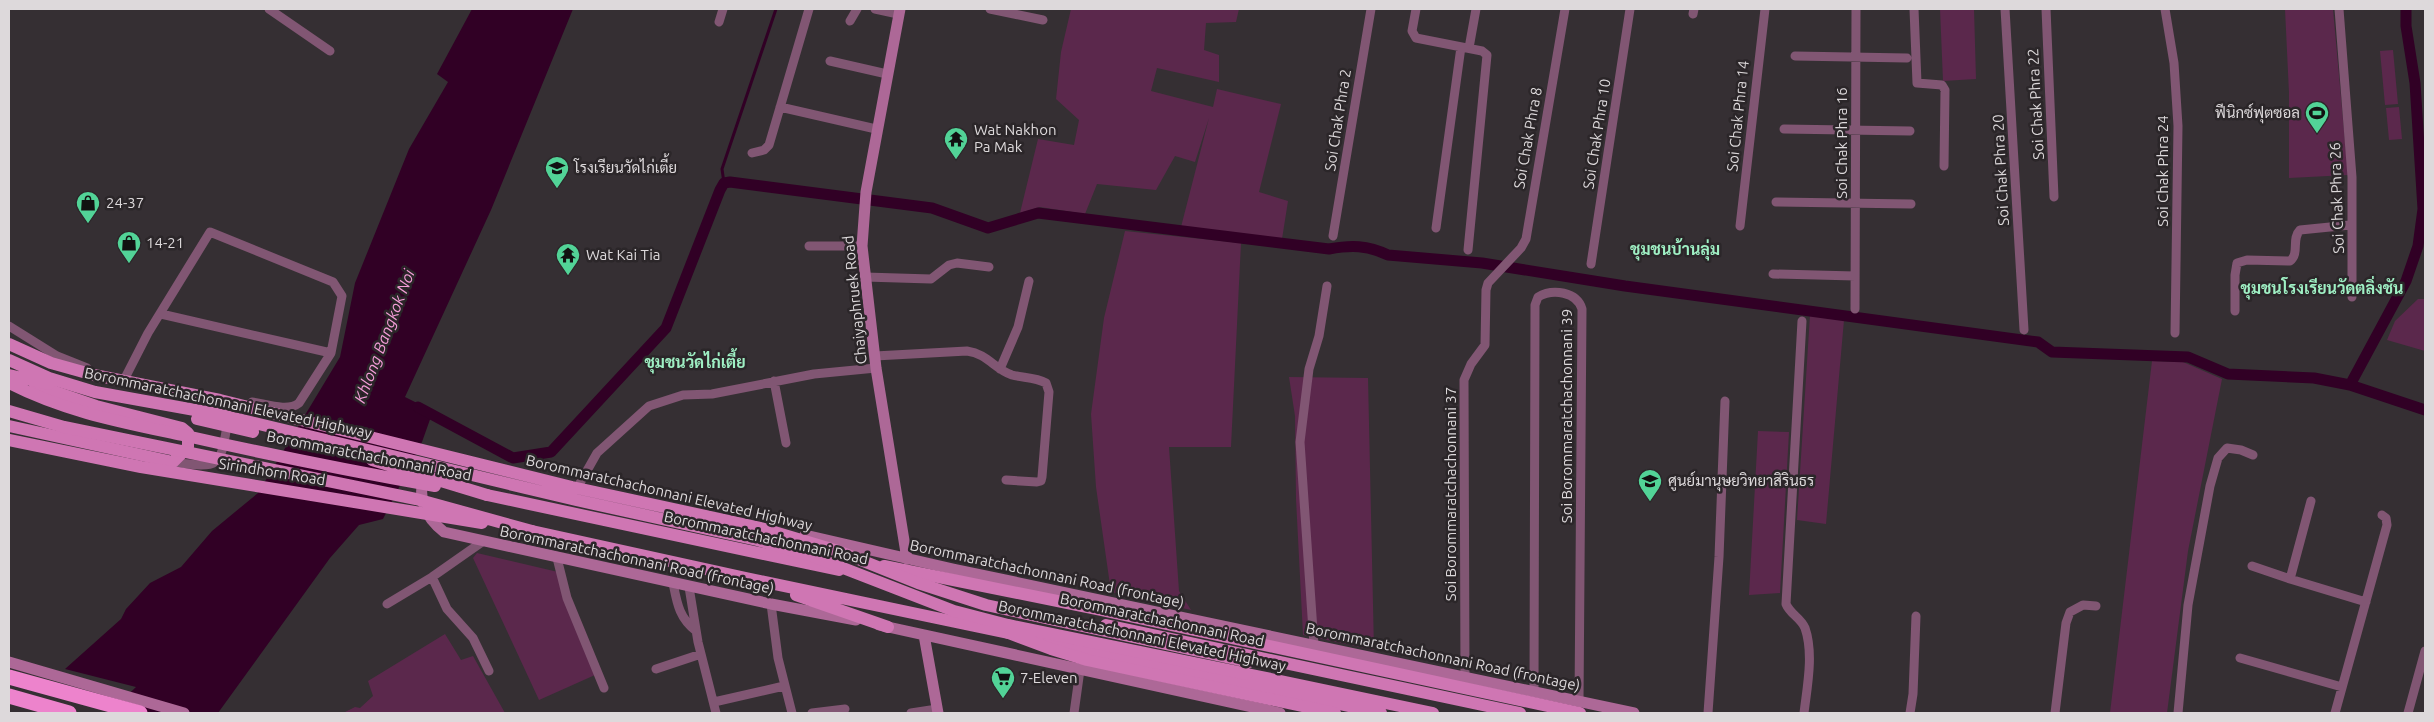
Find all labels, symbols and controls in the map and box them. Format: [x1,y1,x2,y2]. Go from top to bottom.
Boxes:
street label: Soi Chak Phra 22 [2024,48,2047,160]
street label: Soi Chak Phra 14 [1723,60,1752,172]
street label: Soi Chak Phra 2 [1321,68,1354,172]
street label: Soi Chak Phra 10 [1579,78,1614,190]
street label: Soi Chak Phra 8 [1510,86,1545,190]
street label: Soi Chak Phra 16 [1833,87,1850,199]
sports icon: ฟีนิกซ์ฟุตซอล [2304,100,2330,134]
place label: ฟีนิกซ์ฟุตซอล [2215,103,2300,124]
street label: Soi Chak Phra 20 [1989,114,2012,226]
street label: Soi Chak Phra 24 [2154,115,2171,227]
place label: Wat Nakhon Pa Mak [974,121,1057,155]
temple icon: Wat Nakhon Pa Mak [943,126,969,160]
street label: Soi Chak Phra 26 [2326,142,2347,254]
place label: โรงเรียนวัดไก่เตี้ย [573,153,677,176]
school or university icon: โรงเรียนวัดไก่เตี้ย [544,155,570,189]
shop icon: 24-37 [75,190,101,224]
place label: 24-37 [106,194,144,211]
shop icon: 14-21 [116,230,142,264]
place label: 14-21 [146,234,184,251]
street label: Chaiyaphruek Road [839,235,870,365]
district label: ชุมชนบ้านลุ่ม [1630,238,1720,261]
temple icon: Wat Kai Tia [555,242,581,276]
place label: Wat Kai Tia [586,246,661,263]
water label: Khlong Bangkok Noi [350,266,418,405]
district label: ชุมชนโรงเรียนวัดตลิ่งชัน [2240,275,2404,300]
street label: Soi Borommaratchachonnani 39 [1558,309,1575,523]
district label: ชุมชนวัดไก่เตี้ย [644,348,746,374]
street label: Borommaratchachonnani Elevated Highway [83,364,373,441]
street label: Soi Borommaratchachonnani 37 [1442,387,1459,601]
street label: Borommaratchachonnani Road [265,427,473,484]
street label: Borommaratchachonnani Elevated Highway [524,451,814,534]
street label: Sirindhorn Road [218,455,327,488]
school or university icon: ศูนย์มานุษยวิทยาสิรินธร [1637,468,1663,502]
place label: ศูนย์มานุษยวิทยาสิรินธร [1668,471,1814,492]
street label: Borommaratchachonnani Road [663,508,870,567]
street label: Borommaratchachonnani Road (frontage) [498,522,776,597]
street label: Borommaratchachonnani Road (frontage) [908,536,1186,611]
street label: Borommaratchachonnani Road [1059,590,1266,649]
street label: Borommaratchachonnani Elevated Highway [997,597,1287,674]
street label: Borommaratchachonnani Road (frontage) [1304,619,1582,694]
supermarket icon: 7-Eleven [990,665,1016,699]
place label: 7-Eleven [1020,669,1078,686]

